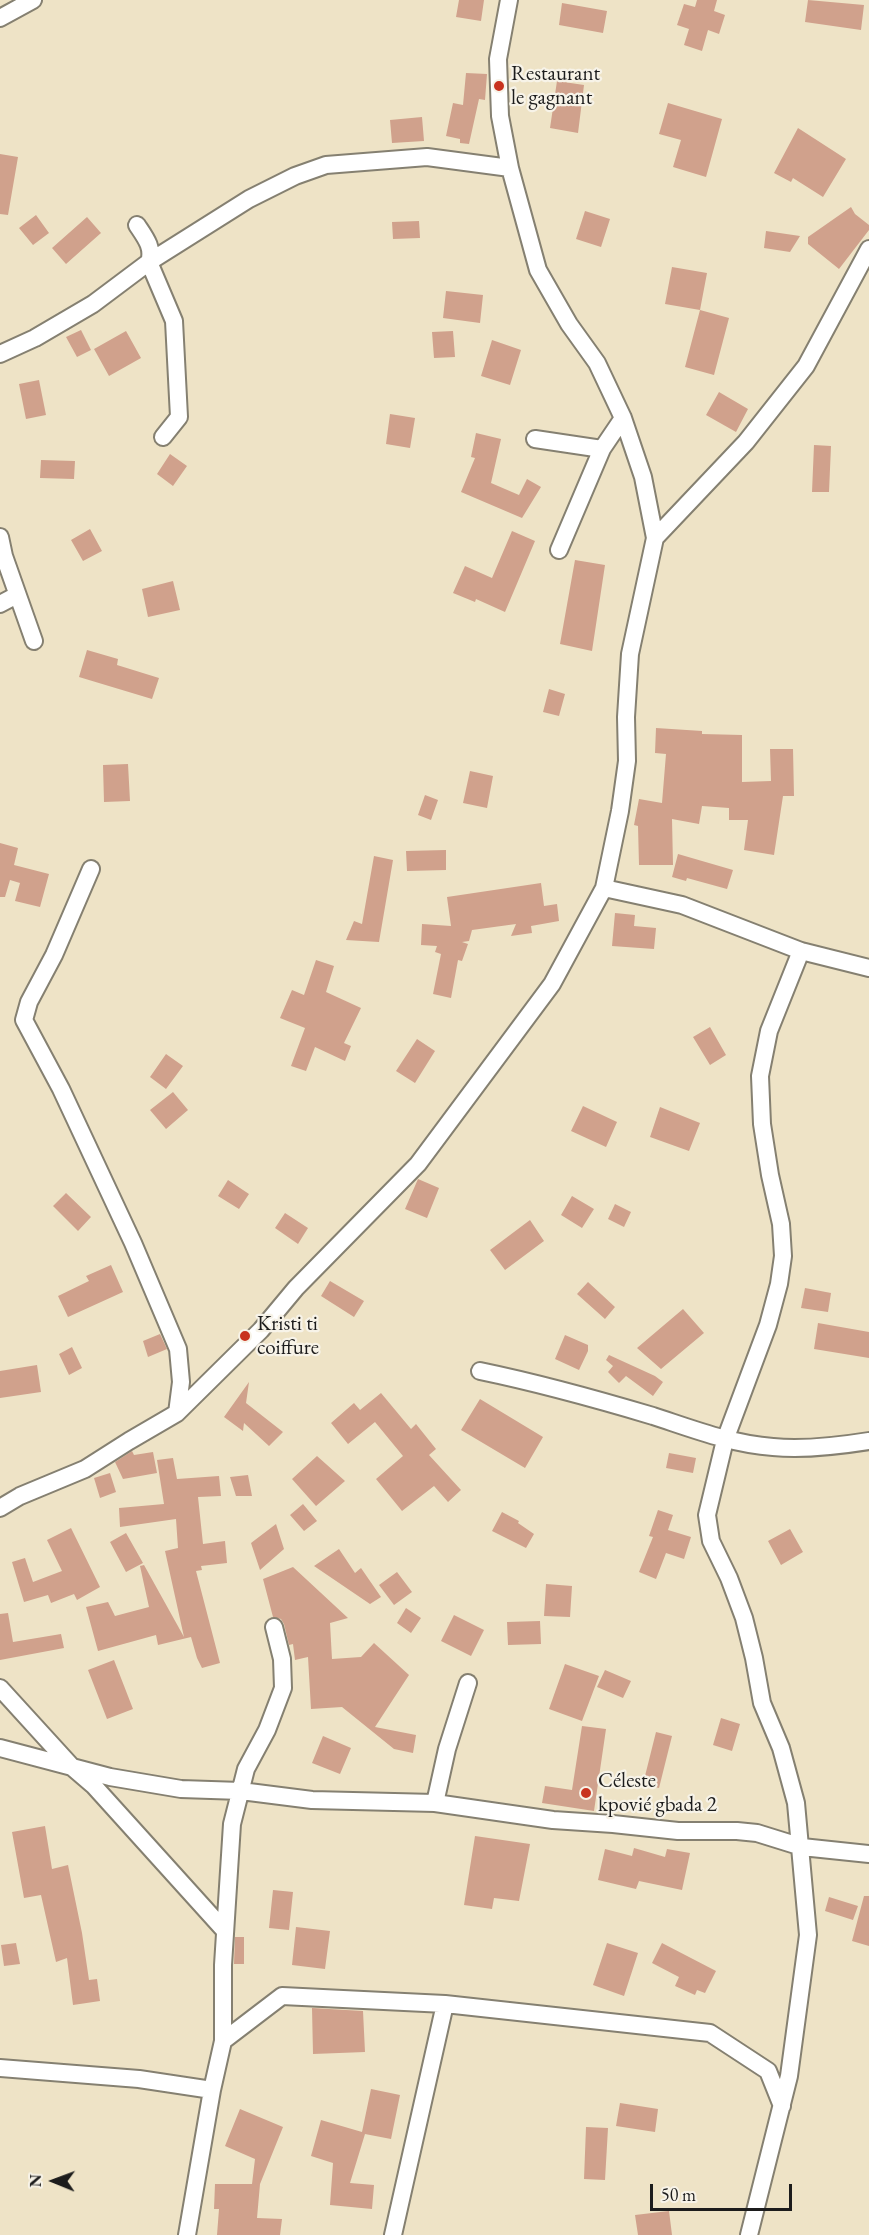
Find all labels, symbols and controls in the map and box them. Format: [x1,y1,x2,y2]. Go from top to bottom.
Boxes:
place label: Restaurant le gagnant [511,61,600,111]
marker: Restaurant le gagnant [492,79,506,93]
place label: Kristi ti coiffure [257,1311,319,1361]
marker: Kristi ti coiffure [238,1329,252,1343]
place label: Céleste kpovié gbada 2 [598,1768,717,1818]
marker: Céleste kpovié gbada 2 [579,1786,593,1800]
north arrow [24,2151,84,2211]
scale bar [653,2172,796,2210]
text: N [25,2174,46,2187]
text: 50 m [661,2183,696,2206]

